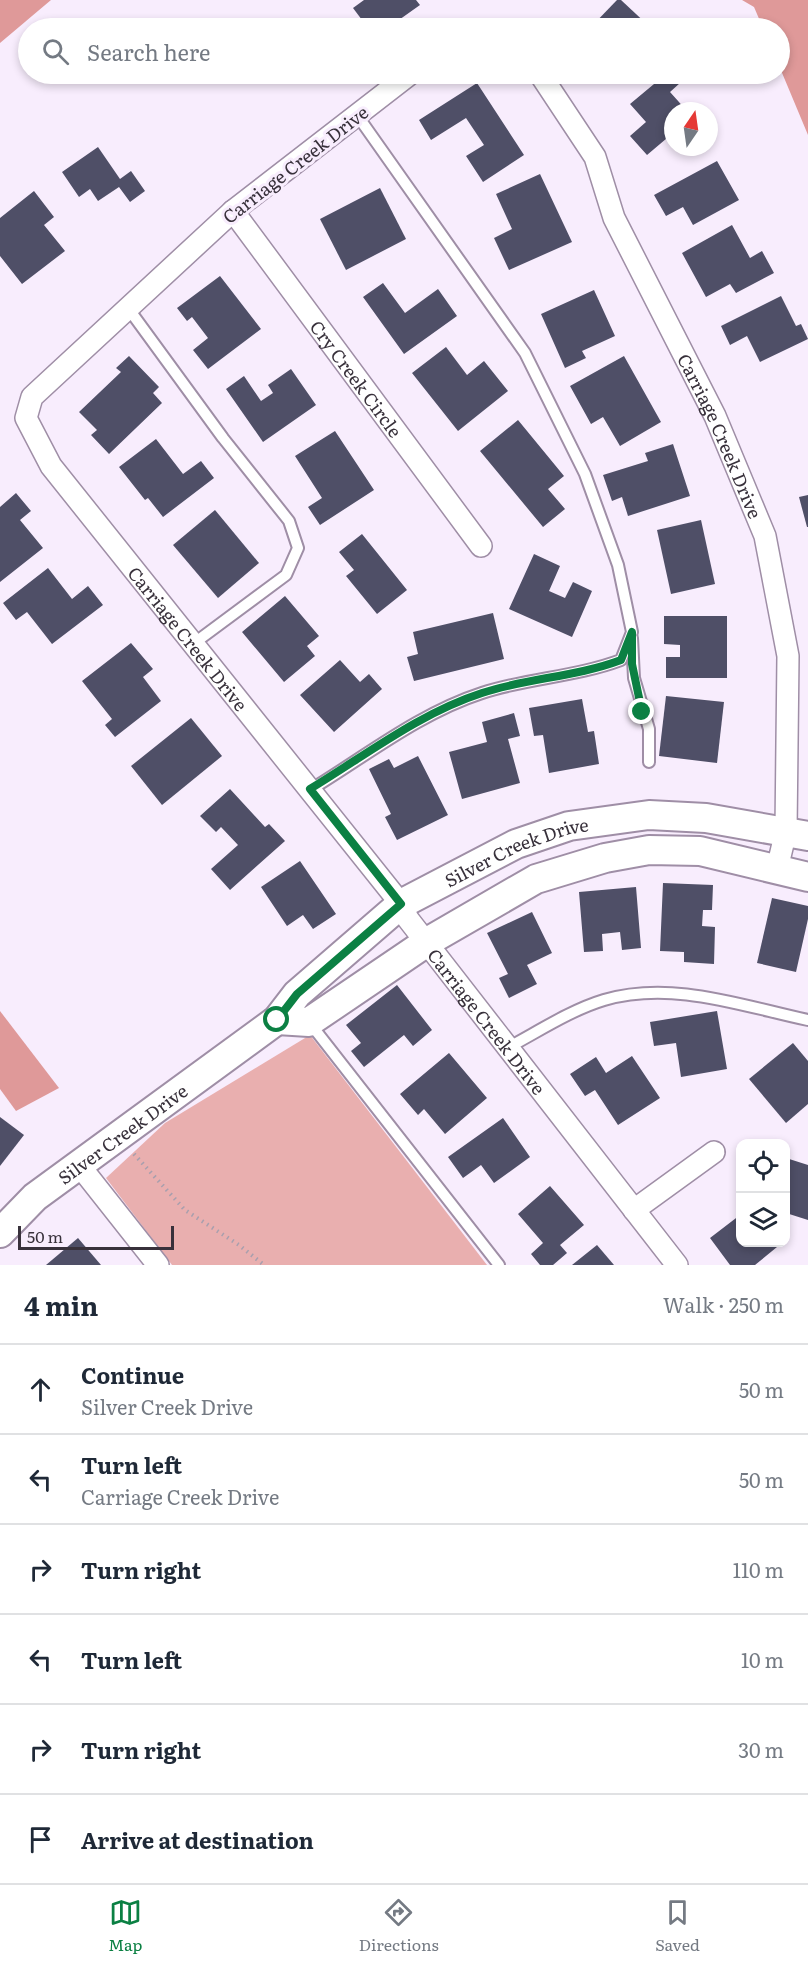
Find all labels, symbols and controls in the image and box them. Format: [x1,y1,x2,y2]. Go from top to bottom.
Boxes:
search box [18,18,790,84]
icon: search [39,35,72,68]
text: Search here [87,35,210,68]
street label: Carriage Creek Drive [216,98,374,230]
north arrow [664,102,718,156]
street label: Cry Creek Circle [304,314,409,442]
street label: Carriage Creek Drive [672,348,770,522]
street label: Carriage Creek Drive [122,560,255,716]
route end [628,698,654,724]
street label: Silver Creek Drive [439,810,590,893]
street label: Carriage Creek Drive [422,942,553,1100]
route start [263,1006,289,1032]
street label: Silver Creek Drive [51,1077,193,1190]
map controls [736,1139,790,1247]
button: locate [736,1139,790,1193]
button: layers [736,1193,790,1247]
scale bar [18,1223,174,1250]
text: 50 m [27,1224,63,1248]
text: 4 min [24,1285,98,1324]
text: Walk · 250 m [663,1289,784,1319]
text: Continue [81,1358,184,1391]
icon: ahead [24,1373,57,1406]
text: 50 m [739,1374,784,1404]
text: Silver Creek Drive [81,1391,253,1421]
text: Turn left [81,1448,182,1481]
icon: left [24,1463,57,1496]
text: 50 m [739,1464,784,1494]
text: Carriage Creek Drive [81,1481,279,1511]
icon: right [24,1553,57,1586]
text: Turn right [81,1553,201,1586]
text: 110 m [733,1554,784,1584]
icon: left [24,1643,57,1676]
text: Turn left [81,1643,182,1676]
text: 10 m [741,1644,784,1674]
icon: right [24,1733,57,1766]
text: Turn right [81,1733,201,1766]
text: 30 m [738,1734,784,1764]
icon: arrive [24,1823,57,1856]
text: Arrive at destination [81,1823,314,1856]
tab: Map [108,1896,142,1956]
tab: Directions [359,1896,439,1956]
tab: Saved [655,1896,700,1956]

